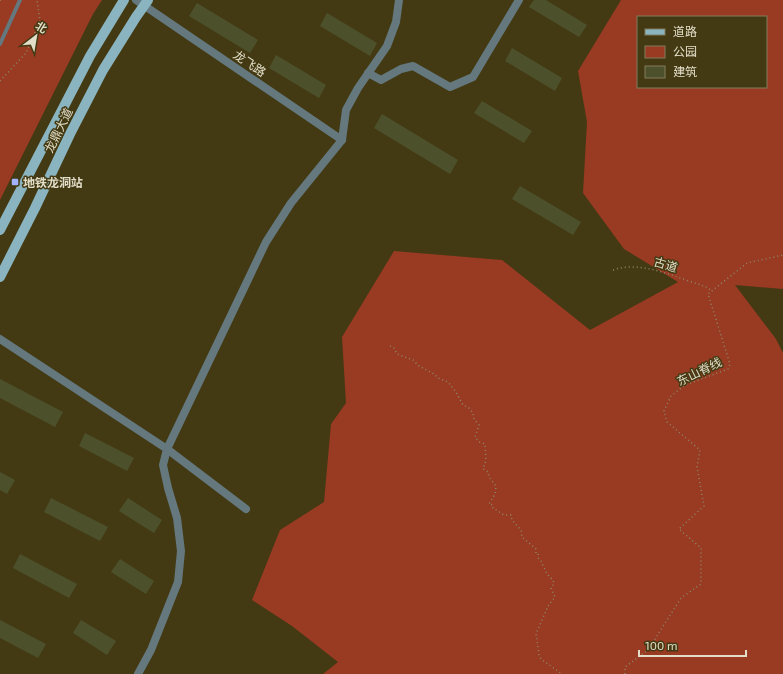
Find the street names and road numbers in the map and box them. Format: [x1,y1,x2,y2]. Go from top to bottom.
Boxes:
street label: 龙飞路 [231,47,269,79]
street label: 龙鼎大道 [41,105,75,155]
street label: 古道 [652,254,680,274]
street label: 东山脊线 [674,354,724,388]

